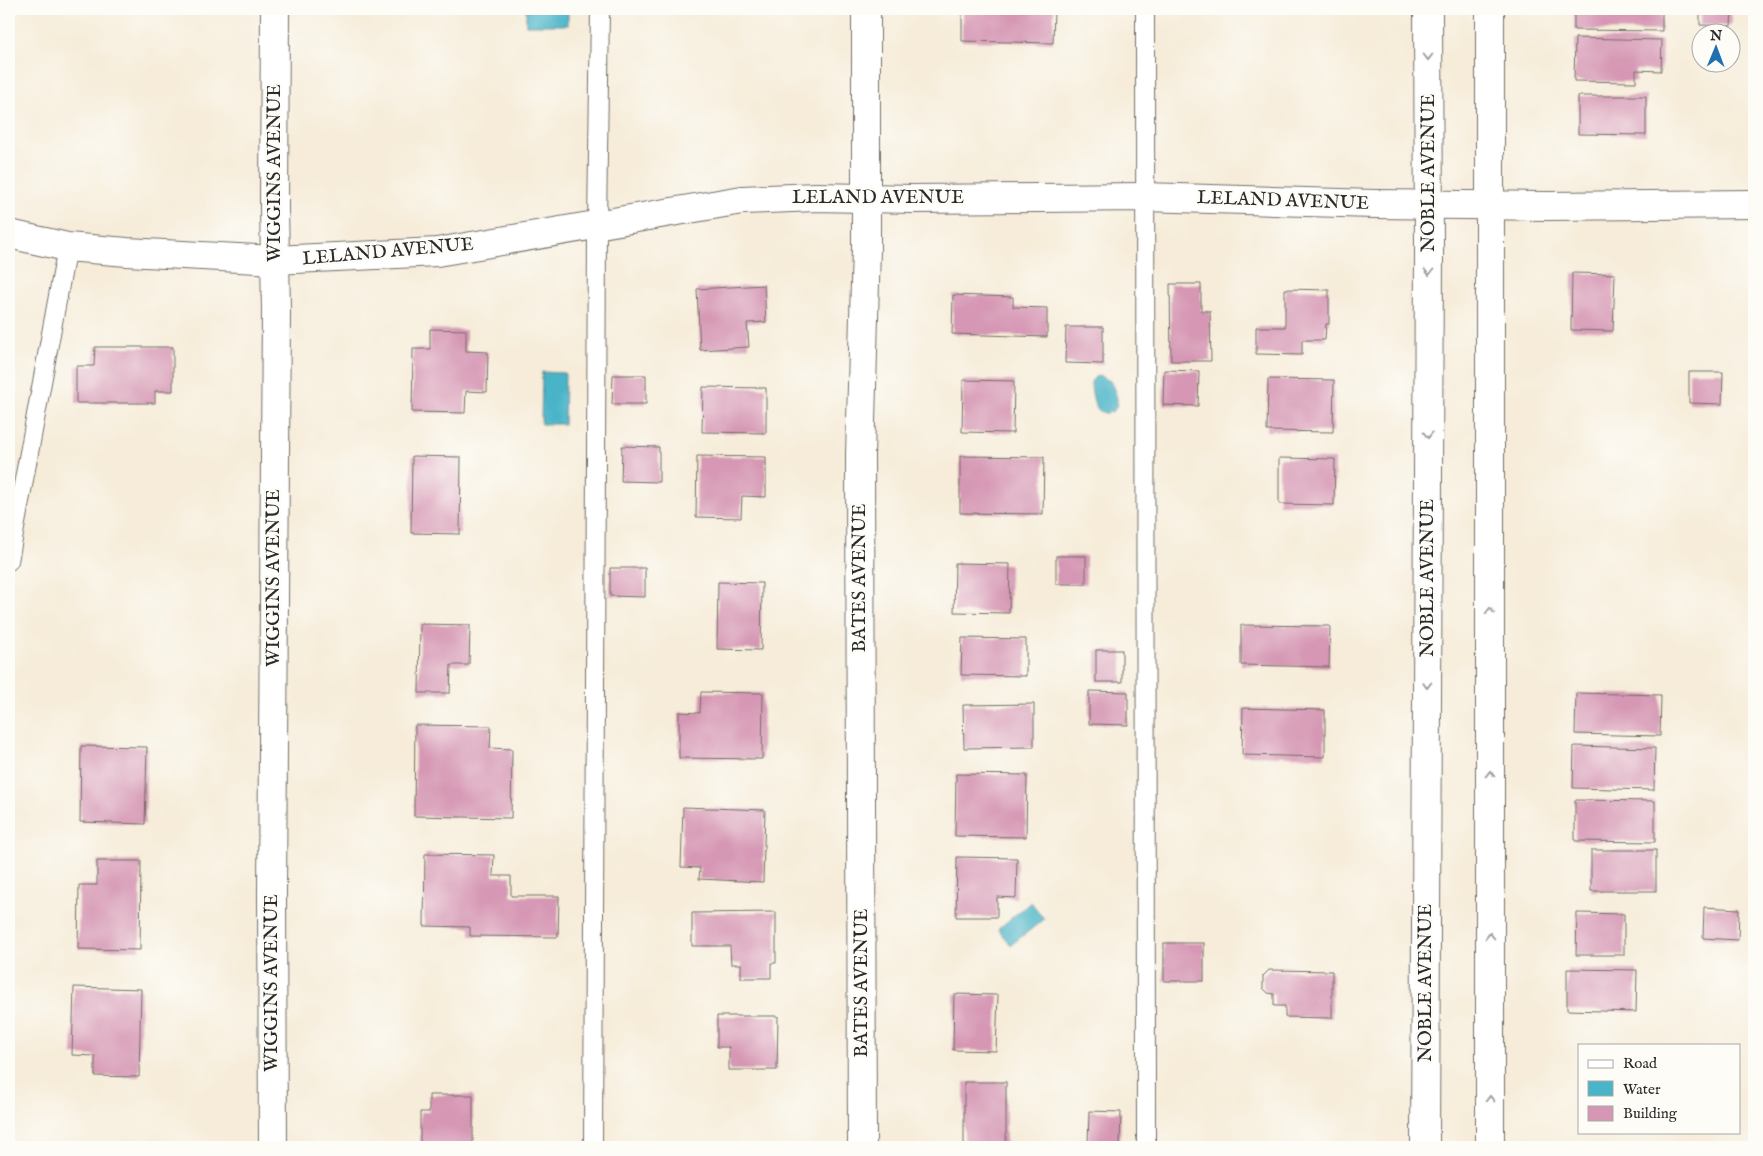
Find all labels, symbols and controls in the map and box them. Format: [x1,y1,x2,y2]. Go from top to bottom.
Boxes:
north arrow [1690,22,1740,72]
text: N [1709,27,1722,45]
one-way arrow [1423,54,1433,62]
street label: WIGGINS AVENUE [263,84,287,262]
street label: NOBLE AVENUE [1417,94,1441,252]
street label: LELAND AVENUE [792,186,964,210]
street label: LELAND AVENUE [1197,186,1369,216]
street label: LELAND AVENUE [301,233,475,271]
one-way arrow [1424,269,1434,277]
one-way arrow [1423,432,1433,439]
street label: WIGGINS AVENUE [262,489,286,667]
street label: NOBLE AVENUE [1416,499,1440,657]
street label: BATES AVENUE [848,503,872,653]
one-way arrow [1485,607,1495,614]
one-way arrow [1422,682,1432,689]
one-way arrow [1485,769,1495,777]
street label: WIGGINS AVENUE [260,894,284,1072]
street label: NOBLE AVENUE [1414,904,1438,1062]
street label: BATES AVENUE [850,908,874,1058]
one-way arrow [1485,932,1495,940]
legend [1578,1044,1740,1134]
text: Road [1623,1054,1658,1073]
text: Water [1623,1080,1661,1099]
one-way arrow [1485,1094,1495,1102]
text: Building [1623,1104,1678,1123]

